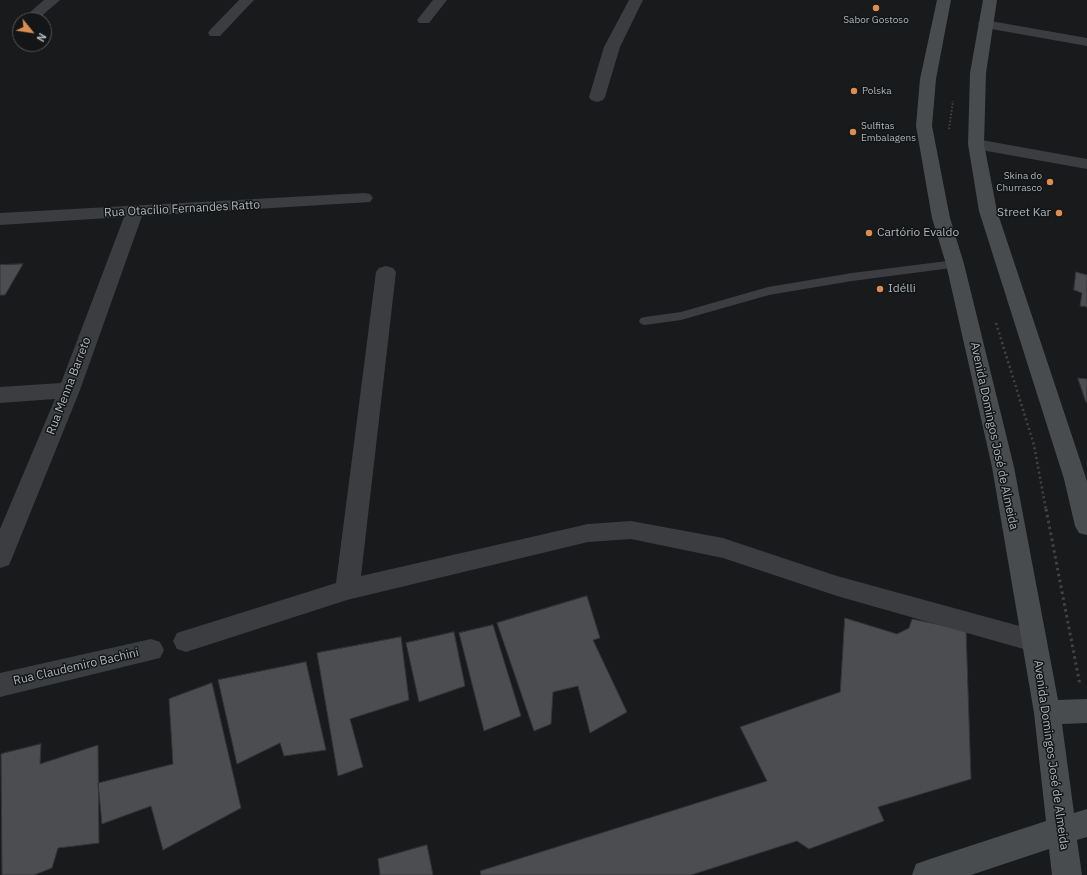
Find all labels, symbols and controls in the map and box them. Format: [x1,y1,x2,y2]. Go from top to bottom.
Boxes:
marker: Sabor Gostoso [871,3,881,13]
north arrow [12,12,52,52]
place label: Sabor Gostoso [843,14,909,26]
text: N [33,31,50,44]
place label: Polska [862,85,892,97]
marker: Polska [849,86,859,96]
place label: Sulfitas Embalagens [861,120,916,144]
marker: Sulfitas Embalagens [848,127,858,137]
place label: Skina do Churrasco [996,170,1042,194]
marker: Skina do Churrasco [1045,177,1055,187]
street label: Rua Otacílio Fernandes Ratto [104,198,260,220]
place label: Street Kar [997,206,1051,220]
marker: Street Kar [1054,208,1064,218]
place label: Cartório Evaldo [877,226,959,240]
marker: Cartório Evaldo [864,228,874,238]
place label: Idélli [888,282,916,296]
marker: Idélli [875,284,885,294]
street label: Rua Menna Barreto [44,335,94,437]
street label: Avenida Domingos José de Almeida [967,341,1021,531]
street label: Rua Claudemiro Bachini [12,646,140,688]
street label: Avenida Domingos José de Almeida [1031,659,1071,851]

